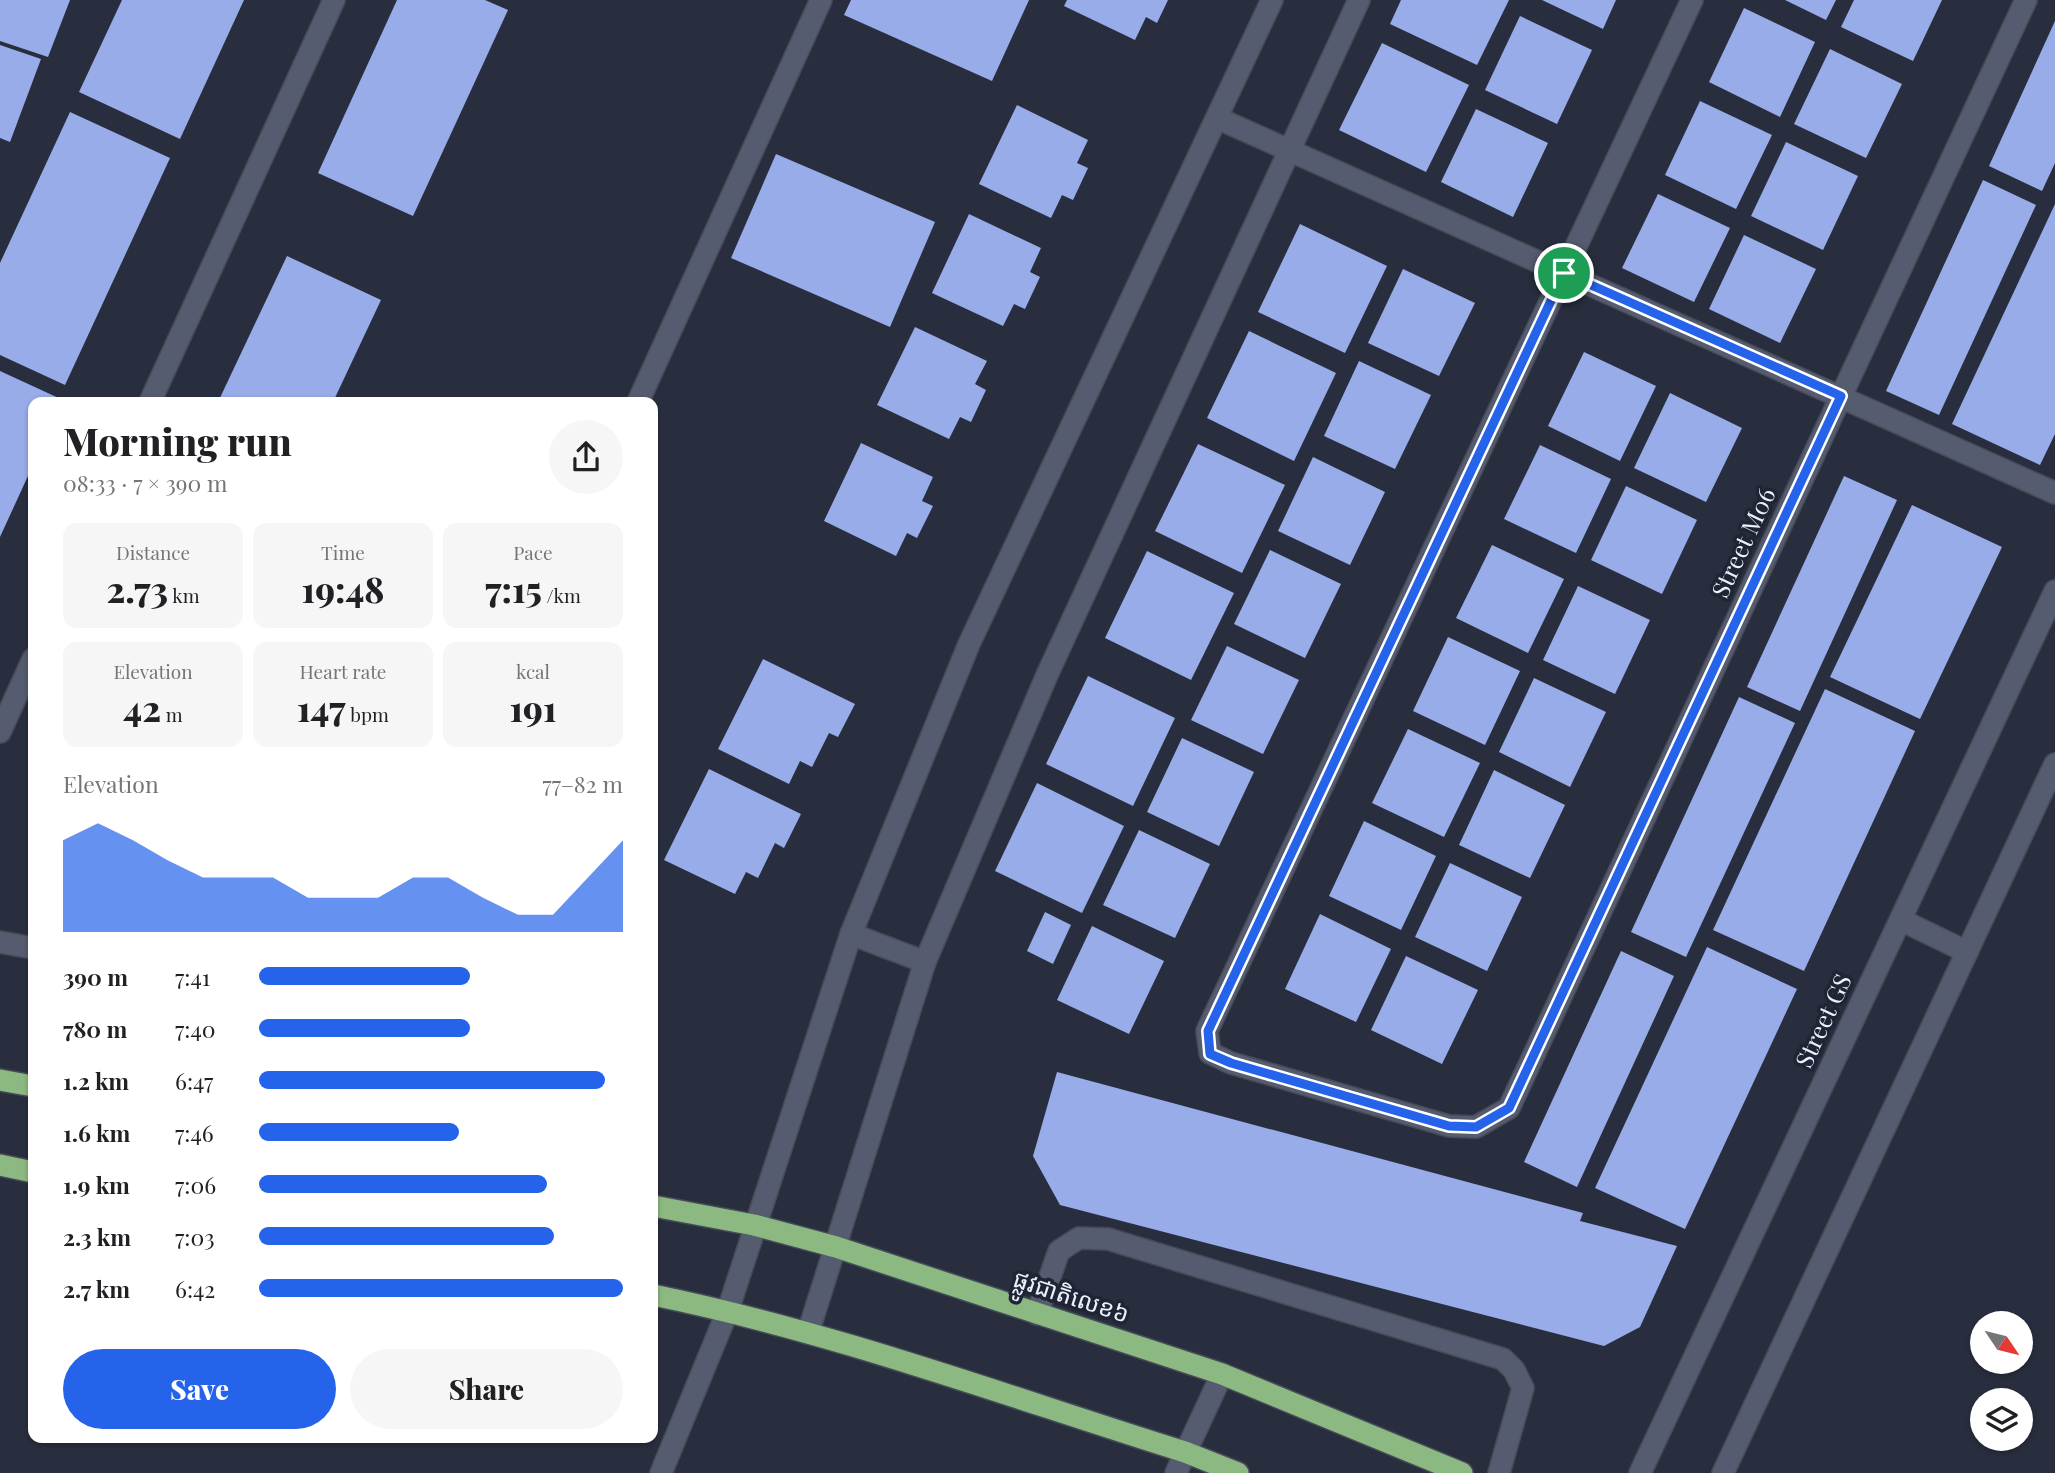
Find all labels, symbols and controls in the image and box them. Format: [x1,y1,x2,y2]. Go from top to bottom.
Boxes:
pin [1534,243,1594,303]
icon: arrive [1545,254,1583,292]
text: Morning run [63,415,292,466]
button: share [549,420,623,494]
text: 08:33 · 7 × 390 m [63,467,227,498]
street label: Street M06 [1703,482,1782,602]
text: Distance [116,539,190,565]
text: Time [321,539,365,565]
text: Pace [513,539,553,565]
text: 2.73 [106,565,168,612]
text: 19:48 [302,565,384,612]
text: 7:15 [485,565,542,612]
text: km [168,582,200,608]
text: /km [542,582,581,608]
text: Elevation [113,658,193,684]
text: Heart rate [300,658,386,684]
text: kcal [516,658,550,684]
text: 42 [123,684,161,731]
text: 147 [297,684,346,731]
text: 191 [509,684,557,731]
text: m [161,701,183,727]
text: bpm [346,701,389,727]
text: Elevation [63,768,159,799]
text: 77–82 m [542,768,623,799]
text: 390 m [63,961,128,992]
text: 7:41 [175,961,210,992]
street label: Street GS [1787,968,1858,1072]
text: 780 m [63,1013,127,1044]
text: 7:40 [175,1013,216,1044]
text: 1.2 km [63,1065,129,1096]
text: 6:47 [175,1065,213,1096]
text: 1.6 km [63,1117,130,1148]
text: 7:46 [175,1117,214,1148]
text: 1.9 km [63,1169,130,1200]
text: 7:06 [175,1169,216,1200]
text: 2.3 km [63,1221,131,1252]
text: 7:03 [175,1221,215,1252]
street label: ផ្លូវជាតិលេខ៦ [1007,1261,1134,1337]
text: 2.7 km [63,1273,130,1304]
text: 6:42 [175,1273,215,1304]
north arrow [1970,1311,2034,1374]
map controls [1970,1311,2033,1451]
button: Save [63,1349,336,1429]
button: Share [350,1349,623,1429]
button: layers [1970,1388,2033,1451]

